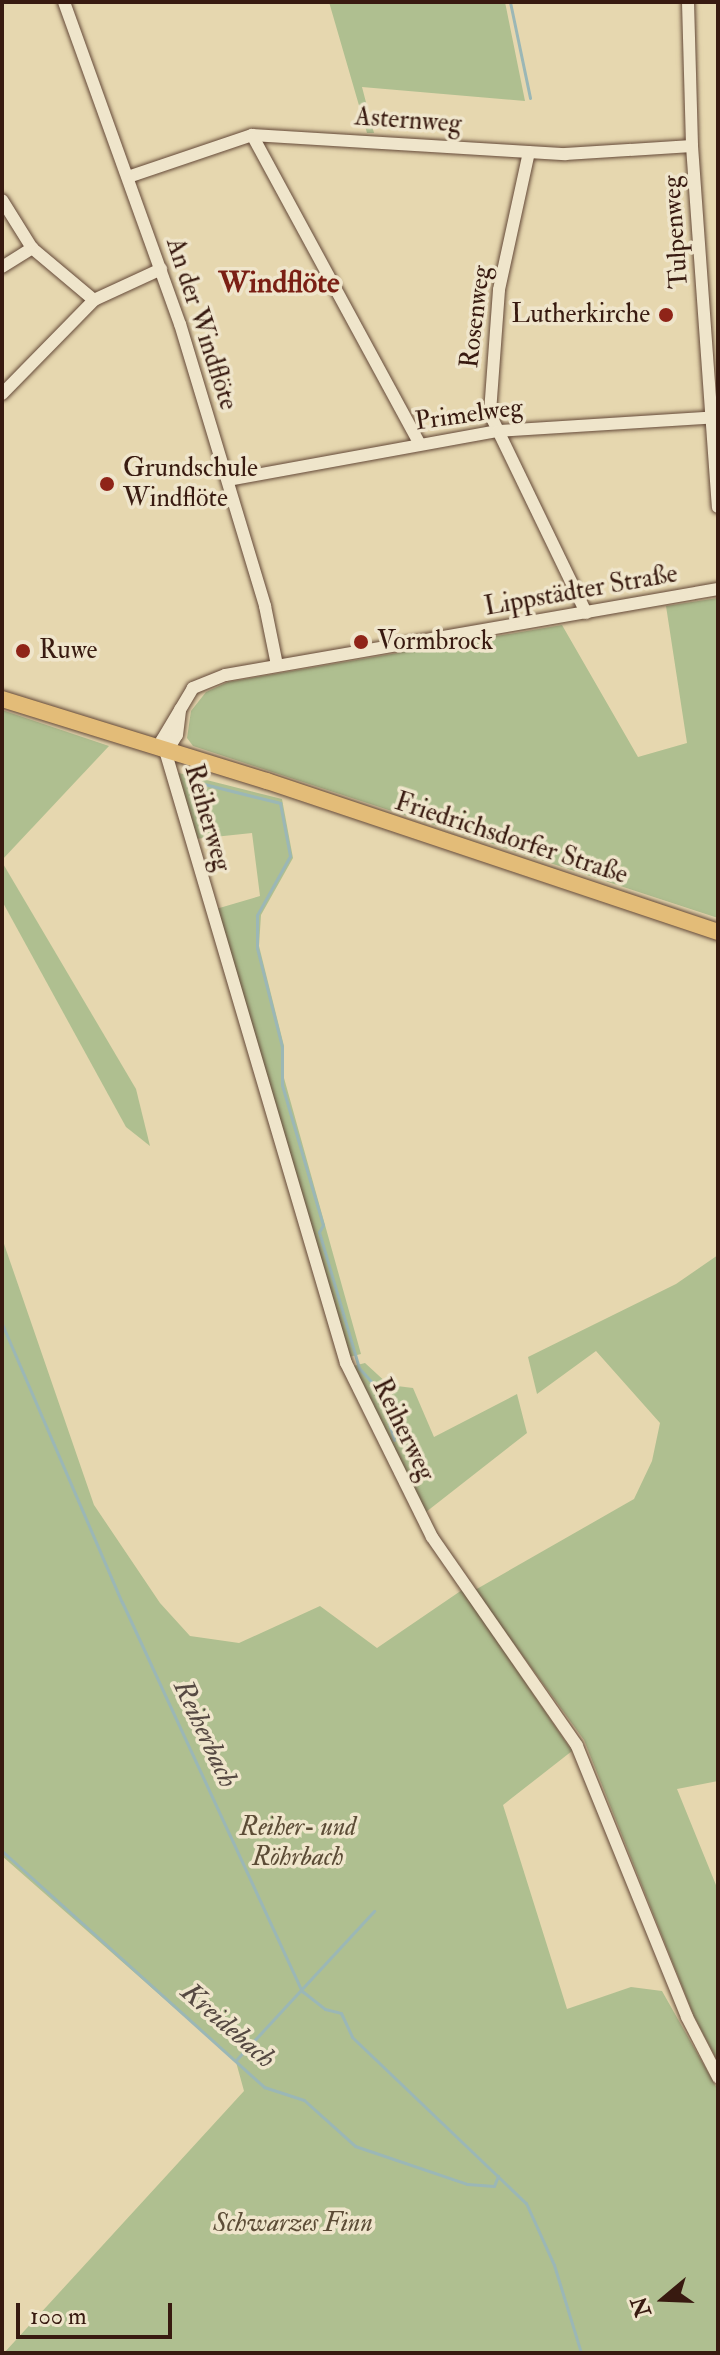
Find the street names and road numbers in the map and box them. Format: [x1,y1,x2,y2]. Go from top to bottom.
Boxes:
street label: Asternweg [354,102,462,140]
street label: Tulpenweg [656,174,696,290]
street label: An der Windflöte [159,234,243,414]
street label: Rosenweg [454,264,498,370]
street label: Primelweg [413,392,525,438]
street label: Lippstädter Straße [482,559,680,623]
street label: Reiherweg [177,761,237,875]
street label: Friedrichsdorfer Straße [391,787,631,891]
street label: Reiherweg [365,1374,441,1486]

